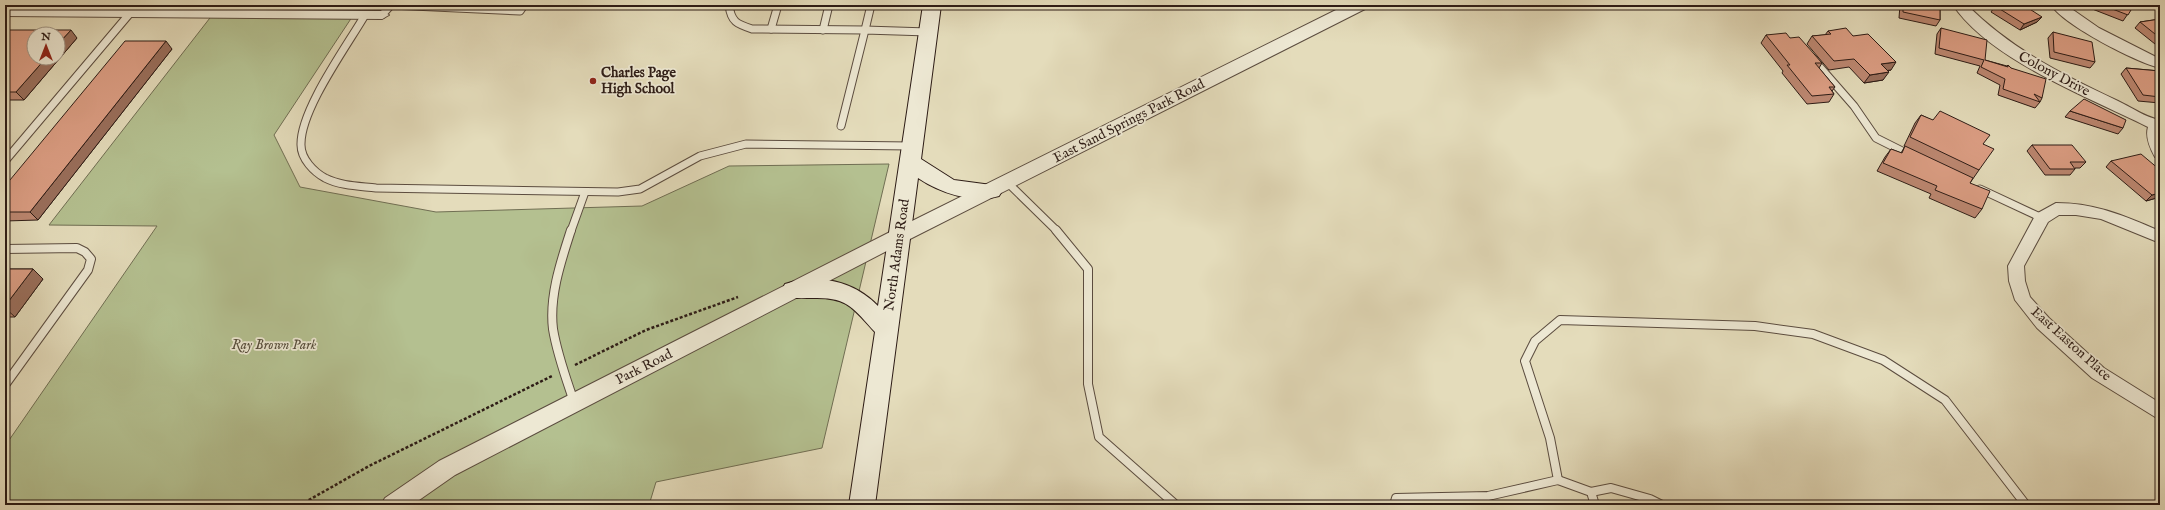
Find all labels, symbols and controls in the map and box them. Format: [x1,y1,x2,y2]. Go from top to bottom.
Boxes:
north arrow [26,26,66,66]
text: N [40,30,51,44]
street label: Colony Drive [2015,48,2093,101]
place label: Charles Page High School [601,64,676,98]
street label: East Sand Springs Park Road [1050,75,1208,167]
marker: Charles Page High School [588,76,598,86]
street label: North Adams Road [880,197,914,312]
street label: East Easton Place [2027,303,2115,385]
park label: Ray Brown Park [232,336,317,354]
street label: Park Road [613,345,676,389]

